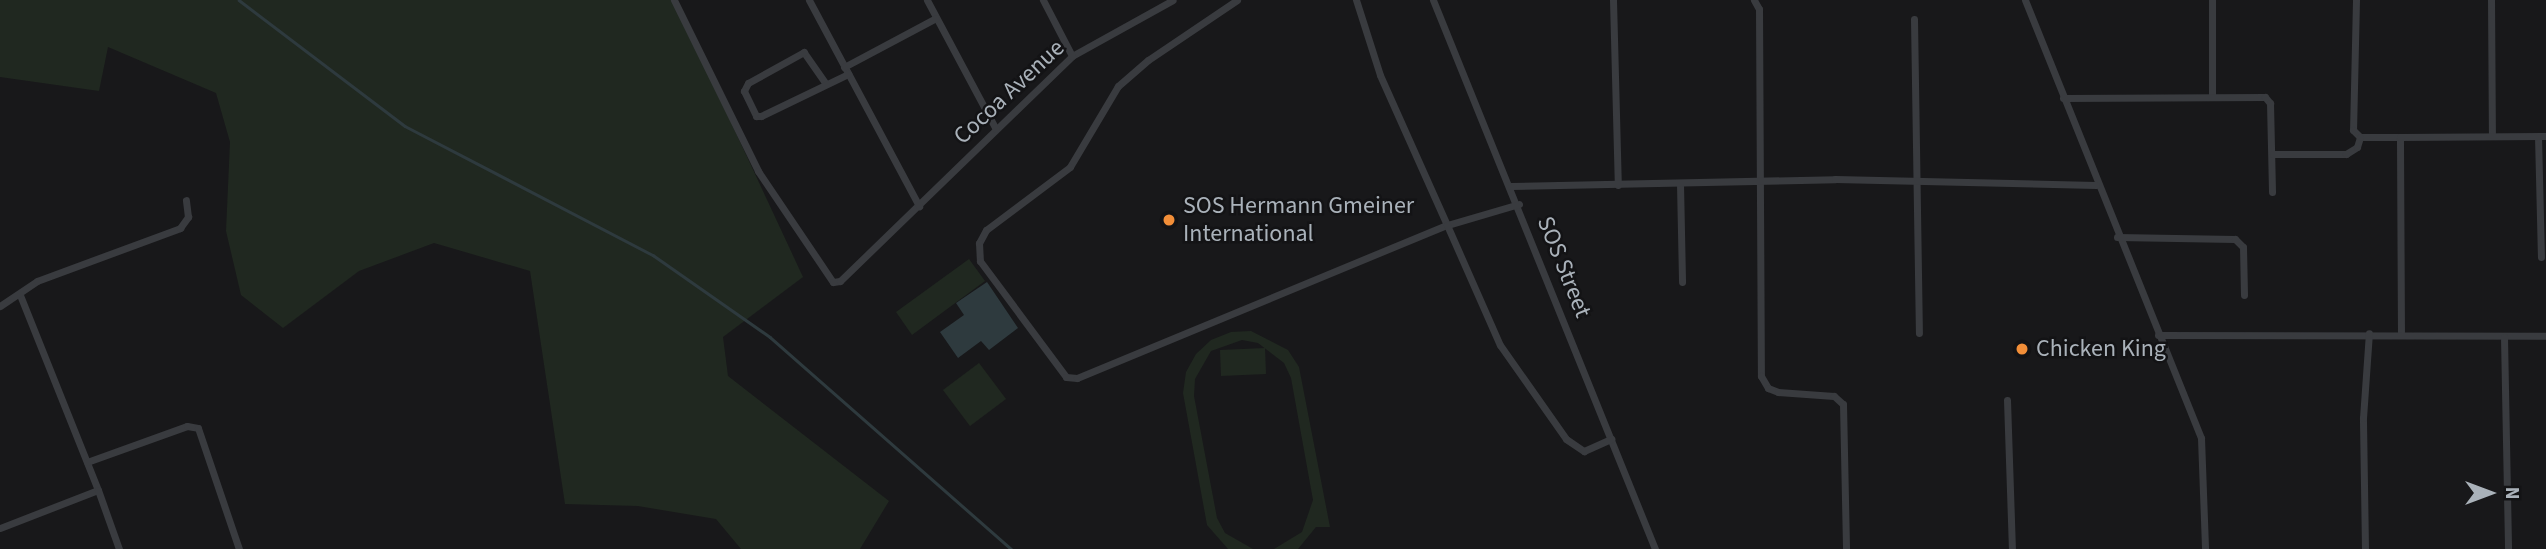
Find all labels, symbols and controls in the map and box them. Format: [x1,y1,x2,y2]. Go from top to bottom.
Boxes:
street label: Cocoa Avenue [948,33,1070,151]
place label: SOS Hermann Gmeiner International [1183,192,1414,248]
marker: SOS Hermann Gmeiner International [1161,212,1177,228]
street label: SOS Street [1531,212,1597,322]
place label: Chicken King [2036,335,2166,363]
marker: Chicken King [2014,341,2030,357]
north arrow [2455,458,2525,528]
text: N [2498,487,2525,499]

